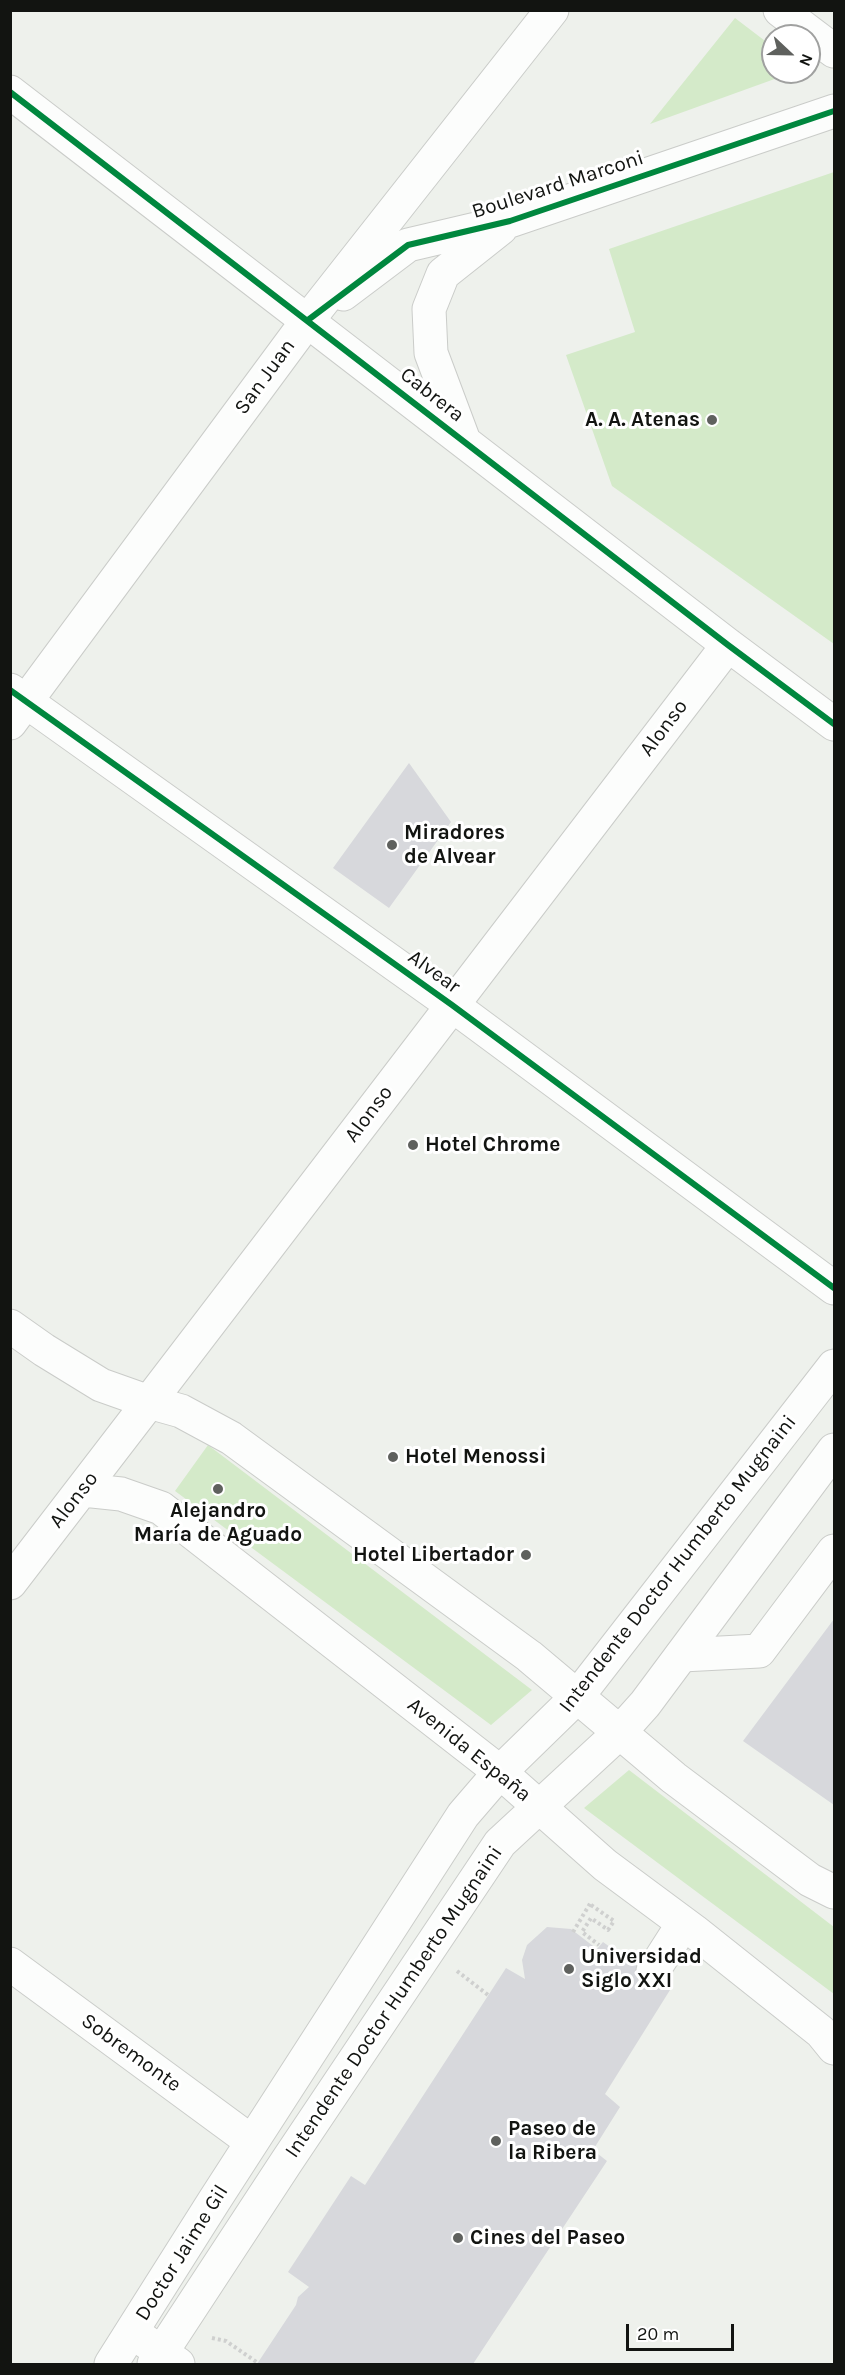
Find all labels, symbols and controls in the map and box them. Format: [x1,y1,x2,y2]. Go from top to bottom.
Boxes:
north arrow [761,24,821,84]
text: N [795,51,817,69]
street label: Boulevard Marconi [469,145,647,225]
street label: San Juan [229,334,301,420]
street label: Cabrera [395,362,469,428]
place label: A. A. Atenas [585,407,700,433]
marker: A. A. Atenas [705,413,719,427]
street label: Alonso [634,695,694,761]
place label: Miradores de Alvear [404,820,505,870]
marker: Miradores de Alvear [385,838,399,852]
street label: Alvear [403,945,465,999]
street label: Alonso [339,1081,399,1147]
place label: Hotel Chrome [425,1132,560,1158]
marker: Hotel Chrome [406,1138,420,1152]
street label: Intendente Doctor Humberto Mugnaini [554,1410,802,1718]
place label: Hotel Menossi [405,1444,546,1470]
marker: Hotel Menossi [386,1450,400,1464]
street label: Alonso [44,1467,104,1533]
marker: Alejandro María de Aguado [211,1482,225,1496]
place label: Alejandro María de Aguado [134,1498,302,1548]
place label: Hotel Libertador [353,1542,514,1568]
marker: Hotel Libertador [519,1548,533,1562]
street label: Avenida España [402,1692,536,1808]
street label: Intendente Doctor Humberto Mugnaini [280,1841,508,2163]
place label: Universidad Siglo XXI [581,1944,702,1994]
marker: Universidad Siglo XXI [562,1962,576,1976]
street label: Sobremonte [76,2008,186,2098]
place label: Paseo de la Ribera [508,2116,597,2166]
marker: Paseo de la Ribera [489,2134,503,2148]
street label: Doctor Jaime Gil [130,2180,234,2326]
place label: Cines del Paseo [470,2225,625,2251]
marker: Cines del Paseo [451,2231,465,2245]
scale bar [629,2312,737,2350]
text: 20 m [637,2323,679,2345]

